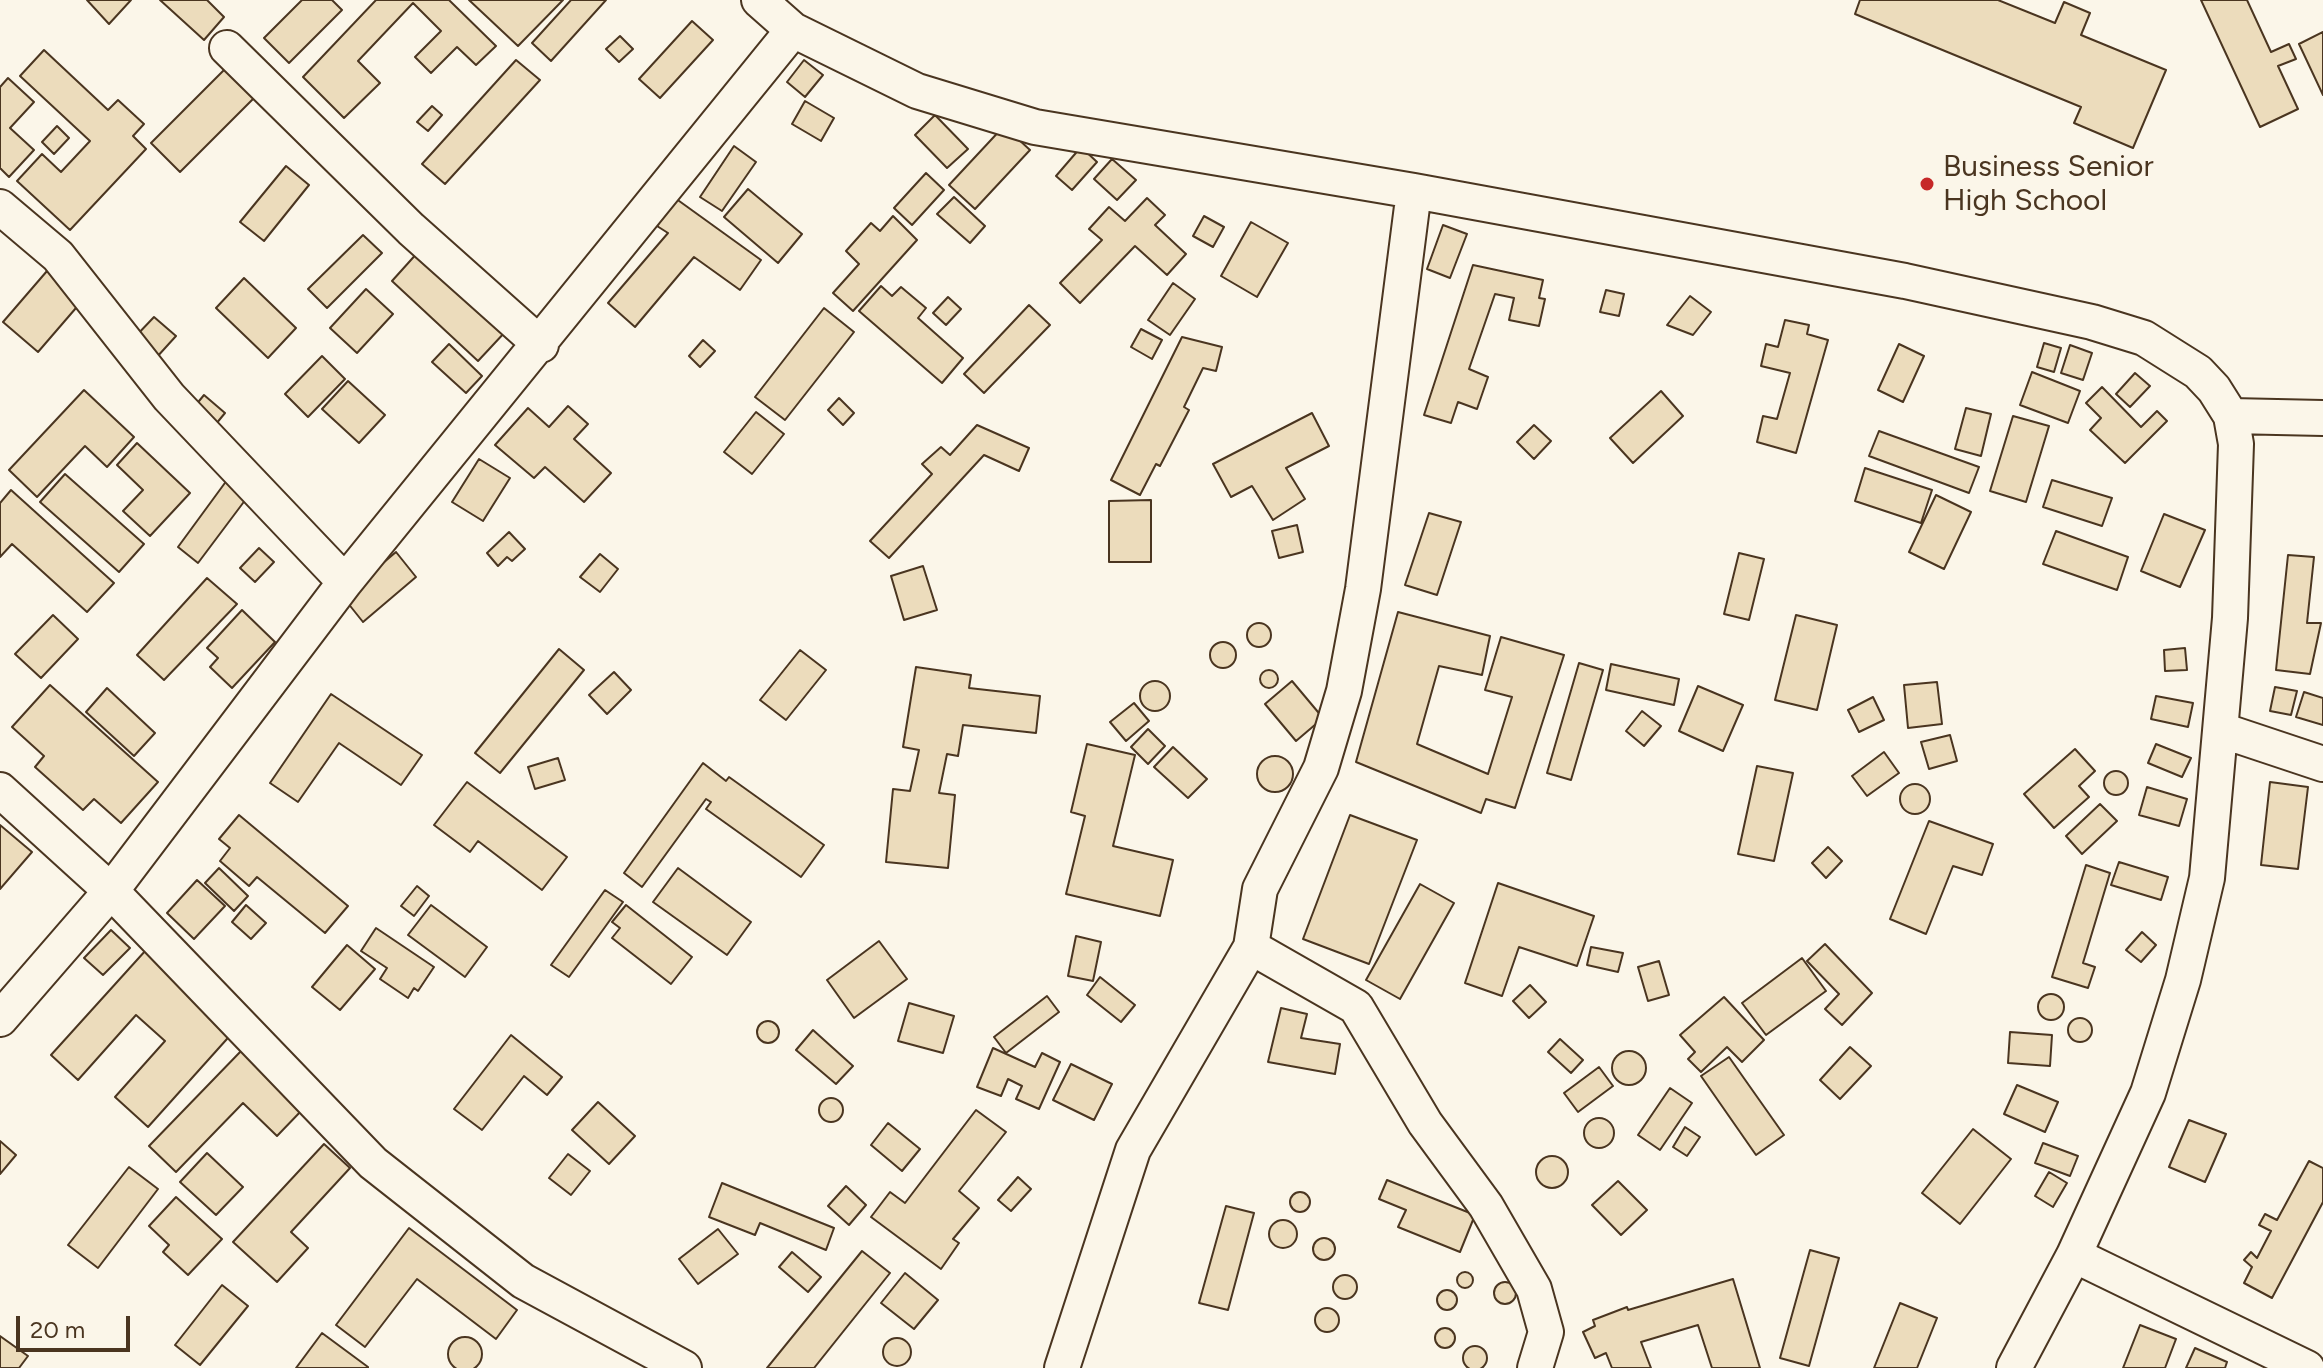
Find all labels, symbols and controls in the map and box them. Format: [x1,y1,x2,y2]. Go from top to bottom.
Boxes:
place label: Business Senior High School [1943,149,2154,220]
marker: Business Senior High School [1918,175,1936,193]
scale bar [20,1300,134,1350]
text: 20 m [30,1315,85,1344]

